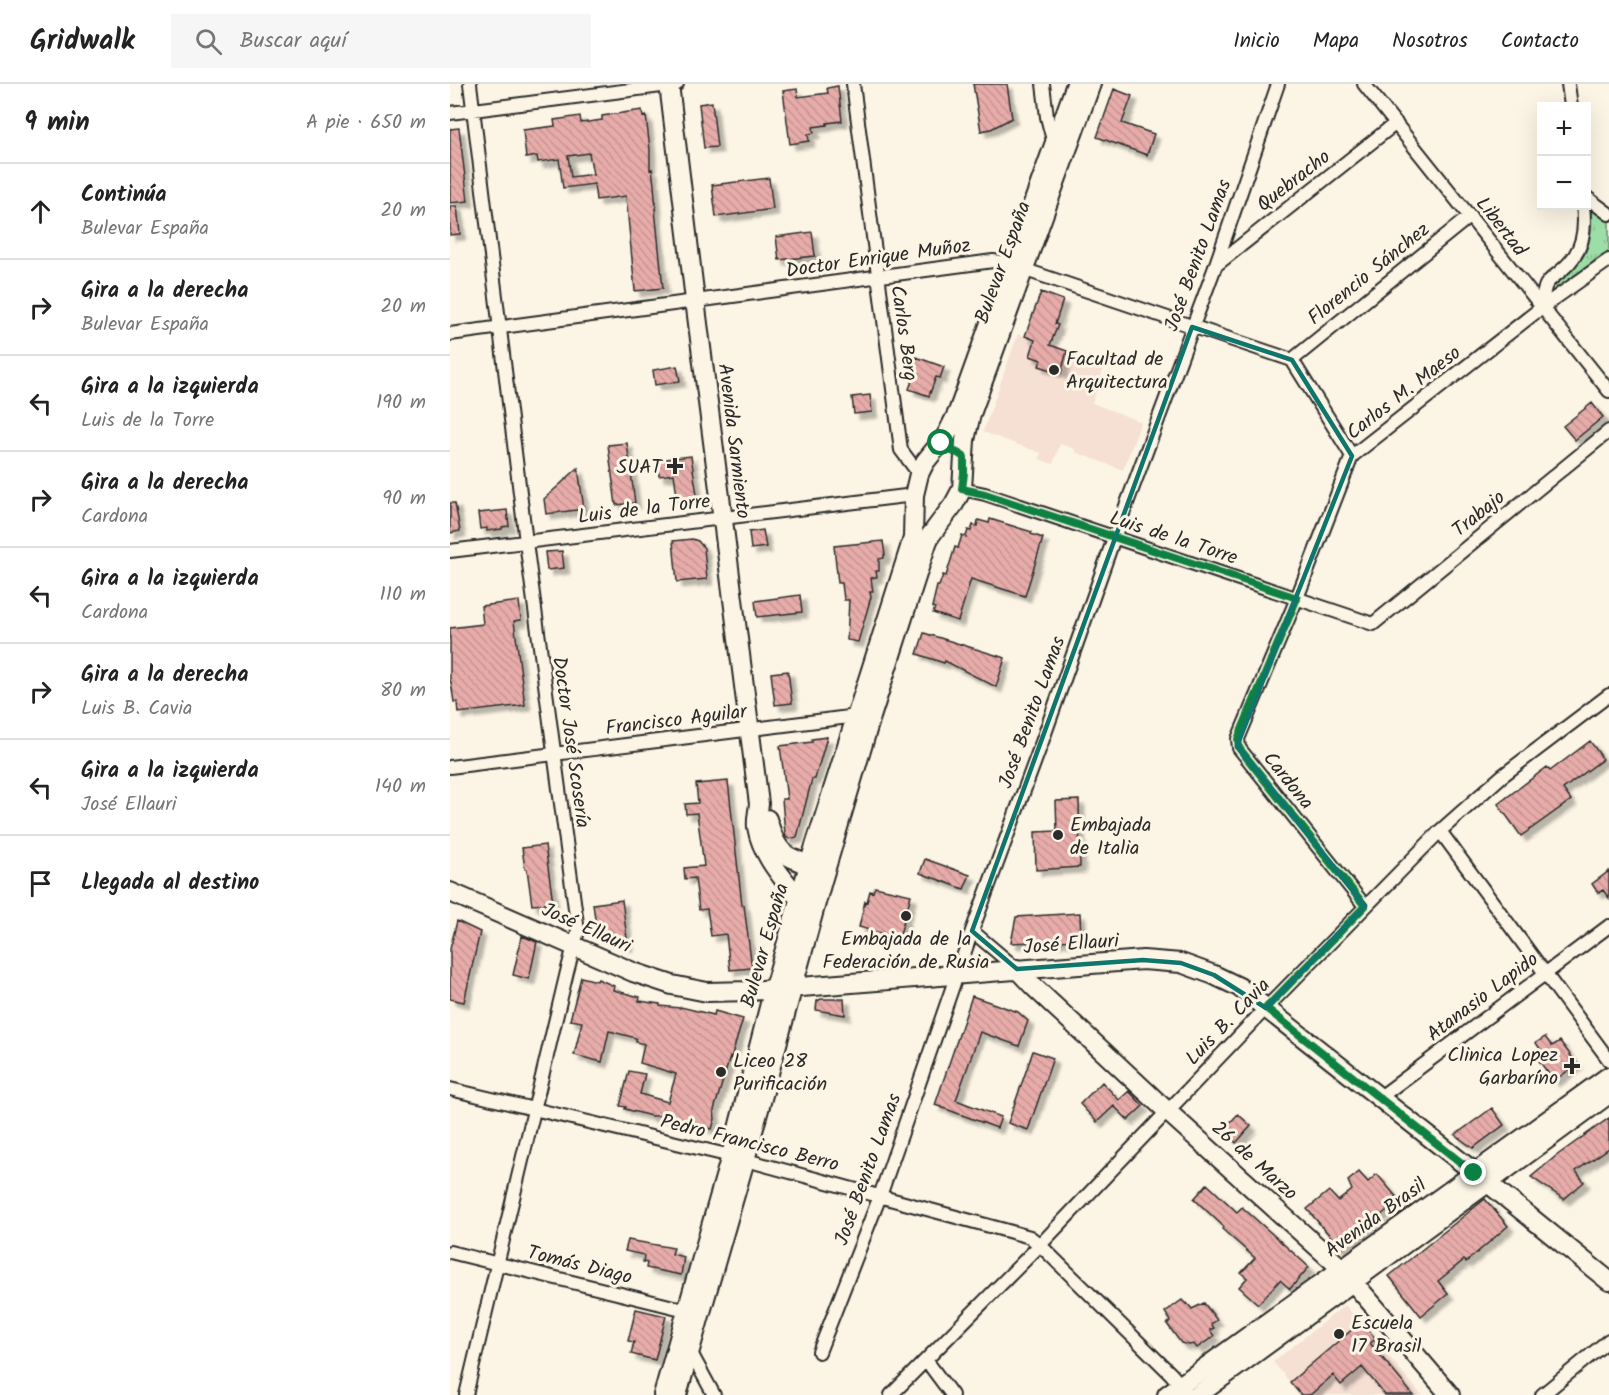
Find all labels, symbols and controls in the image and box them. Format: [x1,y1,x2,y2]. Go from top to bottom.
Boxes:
search box [171,14,591,68]
text: Gridwalk [30,19,135,64]
text: Buscar aquí [240,24,346,59]
icon: search [192,25,225,58]
text: Inicio [1233,25,1280,58]
text: Mapa [1313,25,1359,58]
text: Nosotros [1392,25,1468,58]
text: Contacto [1501,25,1579,58]
text: 9 min [24,102,90,144]
map controls [1537,102,1591,210]
button: + [1537,102,1591,156]
text: A pie · 650 m [306,107,426,139]
street label: Quebracho [1250,142,1338,221]
button: − [1537,156,1591,210]
street label: José Benito Lamas [1157,175,1241,336]
text: Continúa [81,178,166,213]
street label: Libertad [1467,190,1535,265]
icon: ahead [24,195,57,228]
text: 20 m [380,195,426,227]
street label: Bulevar España [967,197,1041,328]
text: Bulevar España [81,213,209,245]
street label: Florencio Sánchez [1301,215,1438,334]
street label: Doctor Enrique Muñoz [784,230,973,288]
text: Gira a la derecha [81,274,248,309]
street label: Carlos Berg [880,283,926,383]
icon: right [24,291,57,324]
text: 20 m [380,291,426,323]
text: Bulevar España [81,309,209,341]
street label: Carlos M. Maeso [1340,338,1469,449]
place label: Facultad de Arquitectura [1066,344,1168,399]
street label: Avenida Sarmiento [708,362,758,521]
marker: Facultad de Arquitectura [1047,363,1061,377]
text: Gira a la izquierda [81,370,259,405]
icon: left [24,387,57,420]
text: 190 m [376,387,426,419]
text: Luis de la Torre [81,405,214,437]
route start [927,429,953,455]
place label: SUAT [617,452,664,484]
marker: SUAT [666,457,684,475]
text: Gira a la derecha [81,466,248,501]
icon: right [24,483,57,516]
text: 90 m [382,483,426,515]
street label: Trabajo [1446,483,1513,546]
street label: Luis de la Torre [576,486,712,534]
text: Cardona [81,501,148,533]
street label: Luis de la Torre [1105,503,1242,575]
text: Gira a la izquierda [81,562,259,597]
icon: left [24,579,57,612]
text: 110 m [380,579,426,611]
text: Cardona [81,597,148,629]
street label: José Benito Lamas [991,632,1075,793]
street label: Doctor José Scosería [542,654,598,830]
text: Gira a la derecha [81,658,248,693]
icon: right [24,675,57,708]
text: 80 m [380,675,426,707]
text: Luis B. Cavia [81,693,192,725]
street label: Francisco Aguilar [604,696,750,746]
street label: Cardona [1254,745,1321,817]
text: Gira a la izquierda [81,754,259,789]
icon: left [24,771,57,804]
text: 140 m [375,771,426,803]
text: José Ellauri [81,789,177,821]
place label: Embajada de Italia [1070,810,1151,865]
marker: Embajada de Italia [1051,828,1065,842]
text: Llegada al destino [81,866,259,901]
icon: arrive [24,867,57,900]
street label: Bulevar España [733,880,799,1011]
street label: José Ellauri [536,895,637,963]
marker: Embajada de la Federación de Rusia [899,909,913,923]
place label: Embajada de la Federación de Rusia [823,924,989,979]
street label: José Ellauri [1022,926,1121,964]
street label: Atanasio Lapido [1420,945,1546,1050]
street label: Luis B. Cavia [1178,971,1279,1074]
place label: Clinica Lopez Garbaríno [1447,1040,1558,1095]
place label: Liceo 28 Purificación [733,1046,827,1101]
marker: Clinica Lopez Garbaríno [1563,1057,1581,1075]
marker: Liceo 28 Purificación [714,1065,728,1079]
street label: José Benito Lamas [827,1089,911,1250]
street label: Pedro Francisco Berro [657,1106,842,1182]
street label: 26 de Marzo [1203,1114,1304,1209]
route end [1460,1159,1486,1185]
street label: Avenida Brasil [1319,1171,1434,1267]
street label: Tomás Diago [524,1237,635,1294]
place label: Escuela 17 Brasil [1351,1308,1422,1363]
marker: Escuela 17 Brasil [1332,1327,1346,1341]

